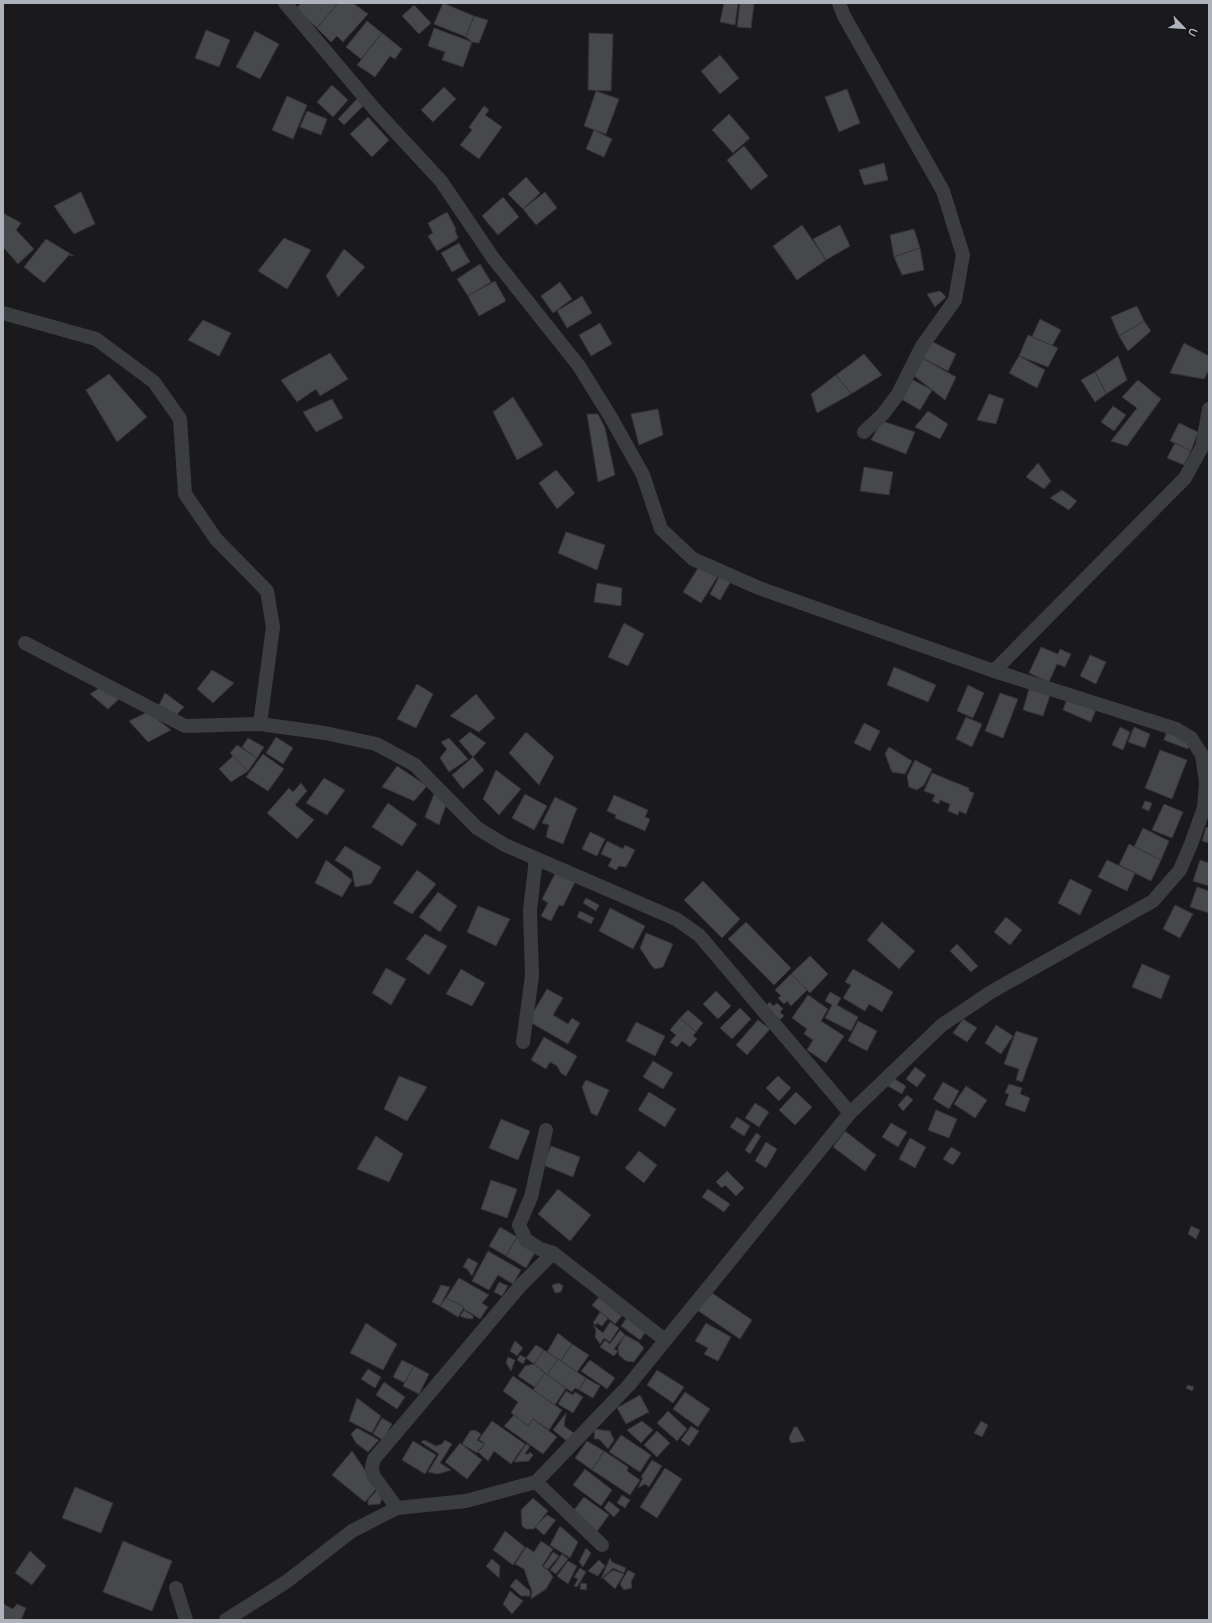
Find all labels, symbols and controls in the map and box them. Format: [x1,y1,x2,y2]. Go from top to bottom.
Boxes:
north arrow [1164,8,1204,48]
text: U [1185,26,1201,39]

